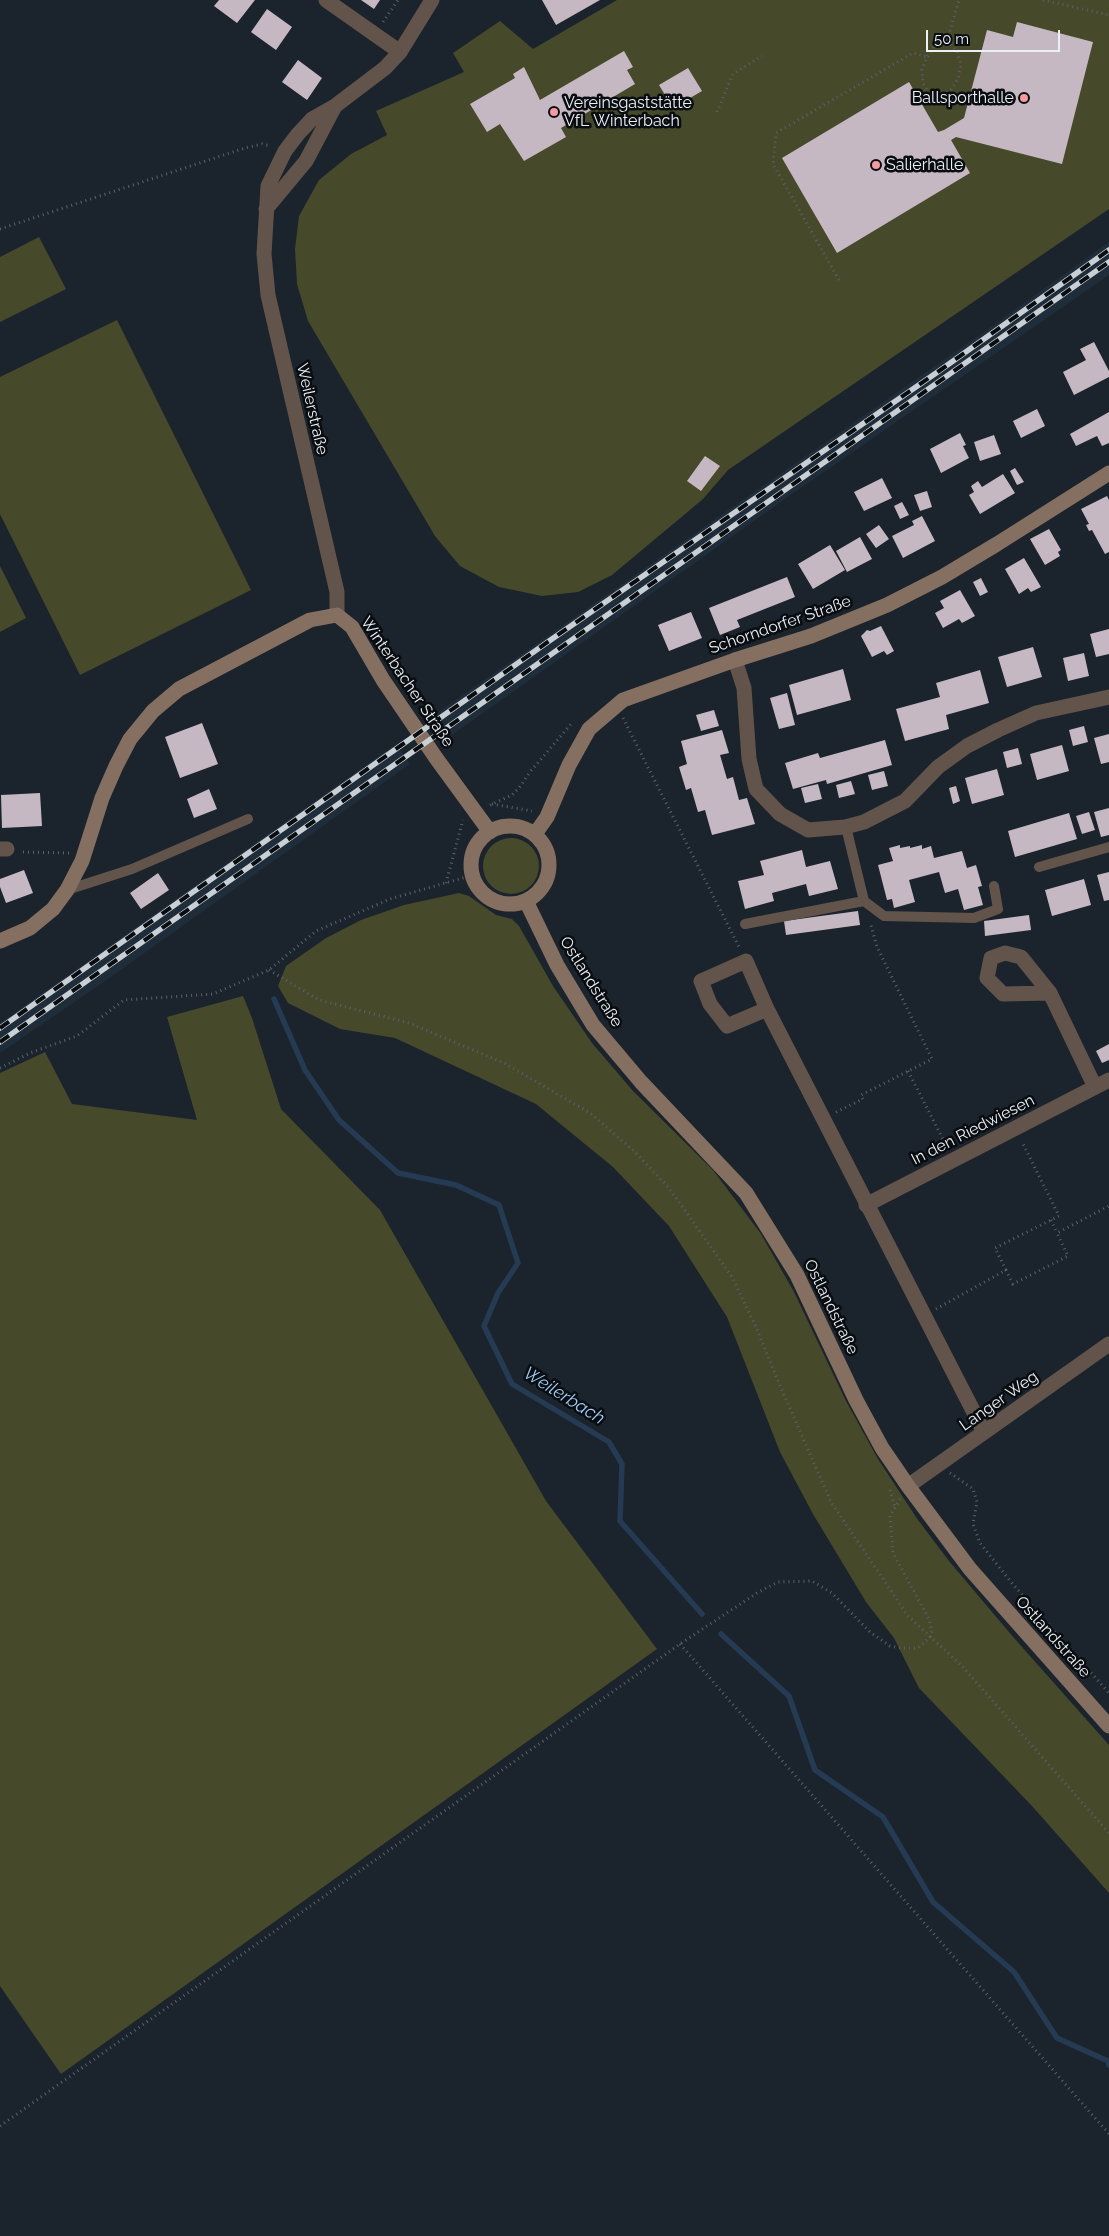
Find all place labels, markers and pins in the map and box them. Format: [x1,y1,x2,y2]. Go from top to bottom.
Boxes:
place label: Ballsporthalle [912,88,1014,108]
marker: Ballsporthalle [1018,92,1030,104]
place label: Vereinsgaststätte VfL Winterbach [564,93,692,131]
marker: Vereinsgaststätte VfL Winterbach [548,106,560,118]
place label: Salierhalle [886,155,963,175]
marker: Salierhalle [870,159,882,171]

